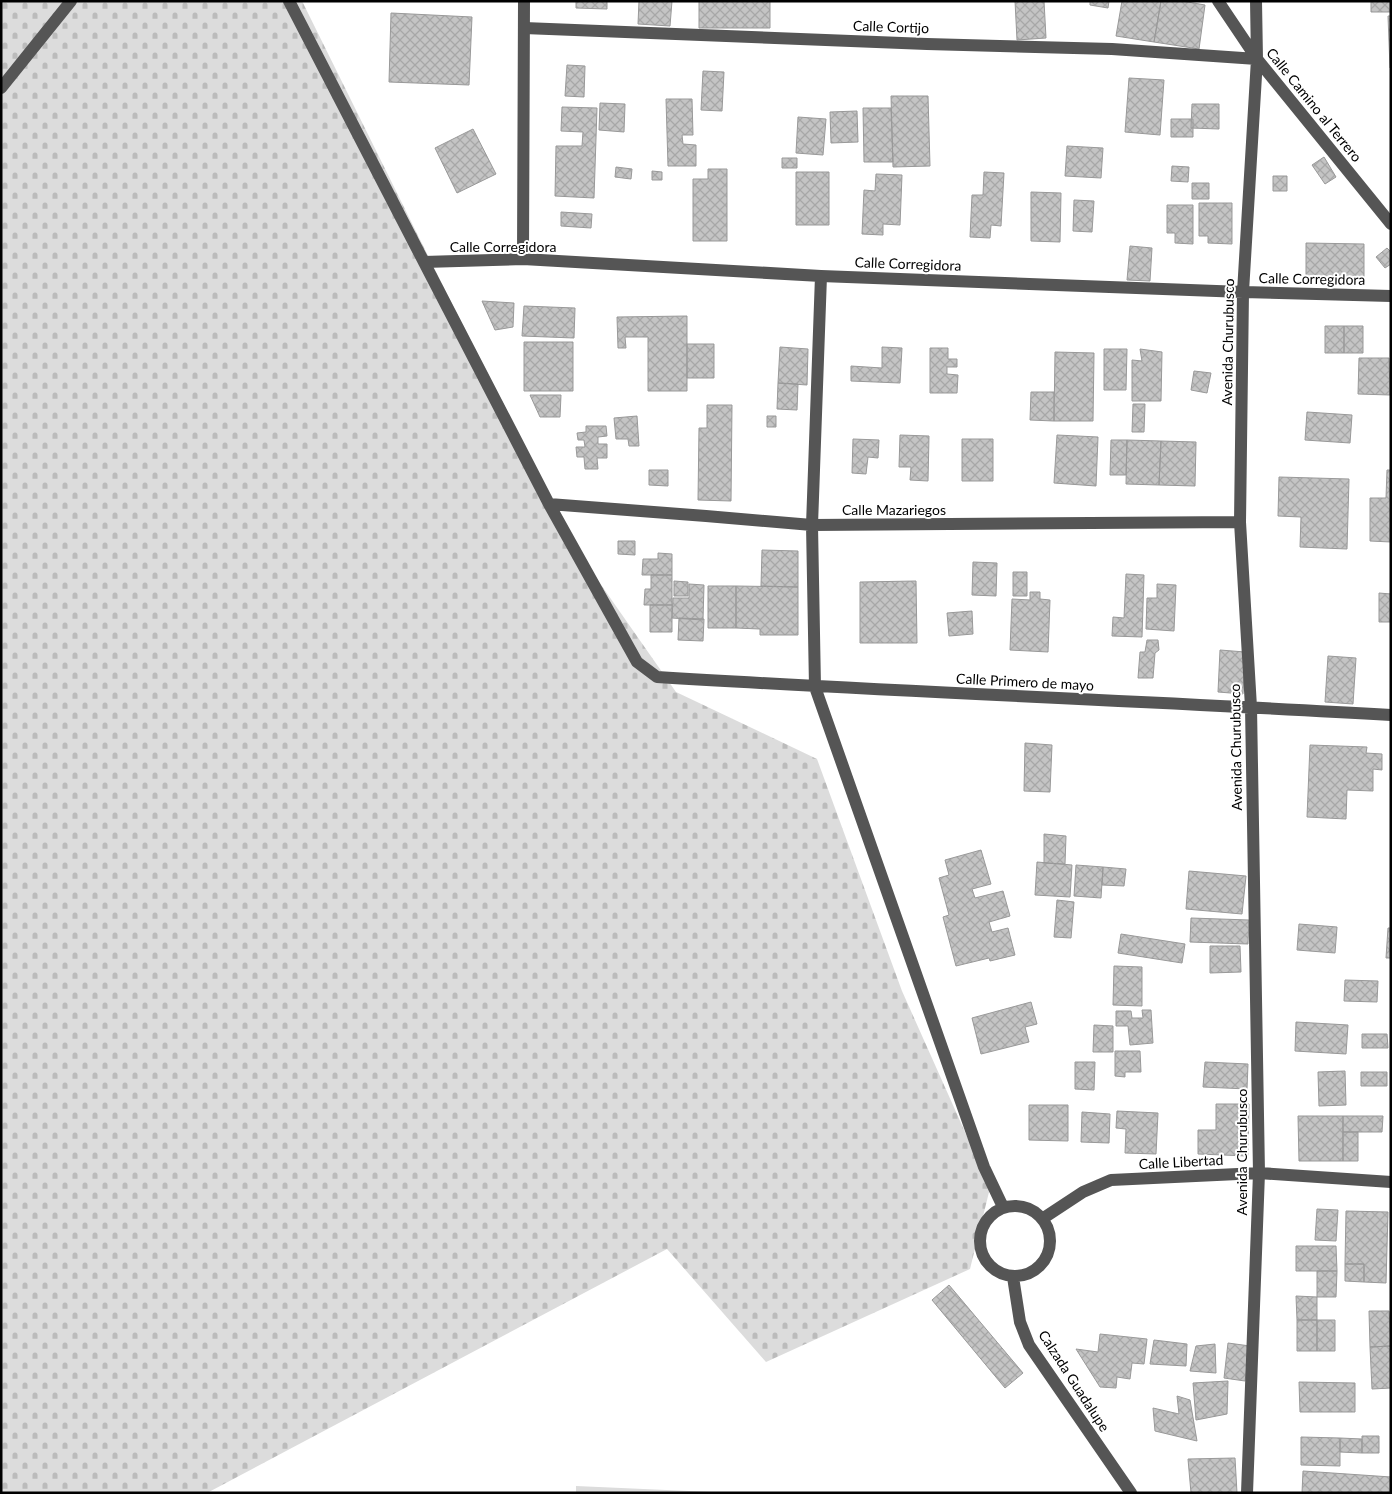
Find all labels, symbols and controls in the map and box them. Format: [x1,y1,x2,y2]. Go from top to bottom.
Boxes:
street label: Calle Cortijo [853,17,929,36]
street label: Calle Camino al Terrero [1263,44,1366,165]
street label: Calle Corregidora [450,238,556,255]
street label: Calle Corregidora [854,253,962,274]
street label: Calle Corregidora [1259,269,1366,288]
street label: Avenida Churubusco [1218,278,1237,406]
street label: Calle Mazariegos [842,501,946,518]
street label: Calle Primero de mayo [956,669,1094,694]
street label: Avenida Churubusco [1226,683,1245,811]
street label: Avenida Churubusco [1233,1088,1250,1215]
street label: Calle Libertad [1138,1151,1224,1172]
street label: Calzada Guadalupe [1035,1327,1113,1435]

